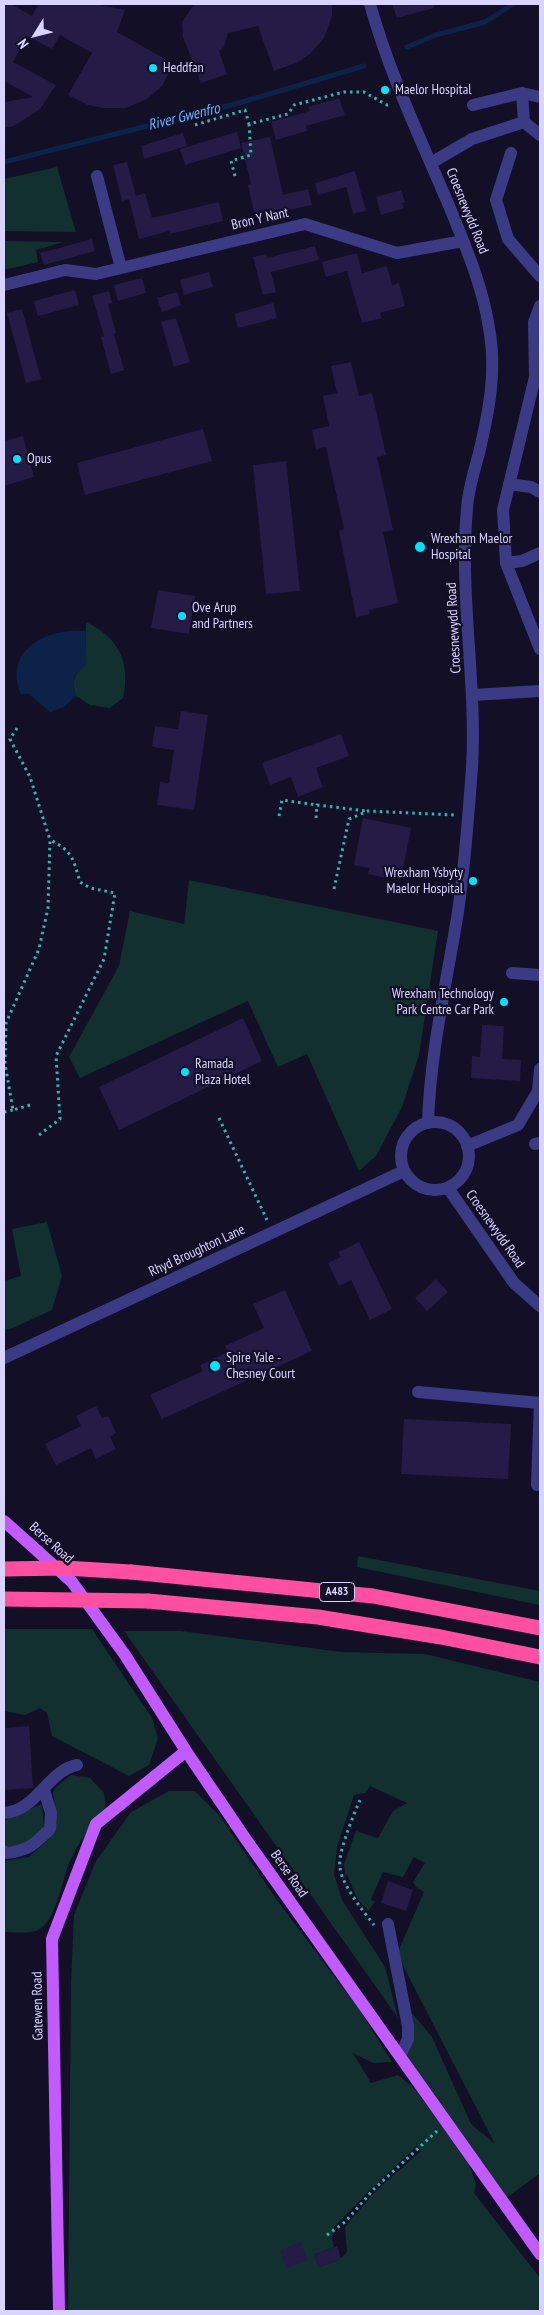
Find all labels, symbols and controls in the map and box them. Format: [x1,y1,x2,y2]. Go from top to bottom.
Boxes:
north arrow [10,10,60,60]
text: N [13,35,32,52]
place label: Heddfan [163,60,204,76]
marker: Heddfan [147,62,159,74]
place label: Maelor Hospital [395,82,472,98]
marker: Maelor Hospital [379,84,391,96]
water label: River Gwenfro [146,99,222,135]
street label: Croesnewydd Road [442,166,492,256]
street label: Bron Y Nant [230,204,290,234]
place label: Opus [27,451,52,467]
marker: Opus [11,453,23,465]
place label: Wrexham Maelor Hospital [431,531,512,564]
marker: Wrexham Maelor Hospital [413,540,427,554]
street label: Croesnewydd Road [443,582,465,674]
place label: Ove Arup and Partners [192,600,253,632]
marker: Ove Arup and Partners [176,610,188,622]
place label: Wrexham Ysbyty Maelor Hospital [385,865,463,898]
marker: Wrexham Ysbyty Maelor Hospital [467,875,479,887]
place label: Wrexham Technology Park Centre Car Park [392,986,494,1019]
marker: Wrexham Technology Park Centre Car Park [498,996,510,1008]
place label: Ramada Plaza Hotel [195,1056,250,1088]
marker: Ramada Plaza Hotel [179,1066,191,1078]
street label: Croesnewydd Road [462,1187,528,1271]
street label: Rhyd Broughton Lane [146,1221,248,1281]
place label: Spire Yale - Chesney Court [226,1350,295,1382]
marker: Spire Yale - Chesney Court [208,1359,222,1373]
street label: Berse Road [25,1519,77,1567]
road number: A483 [320,1582,354,1601]
street label: Berse Road [267,1847,311,1901]
street label: Gatewen Road [29,1971,47,2041]

